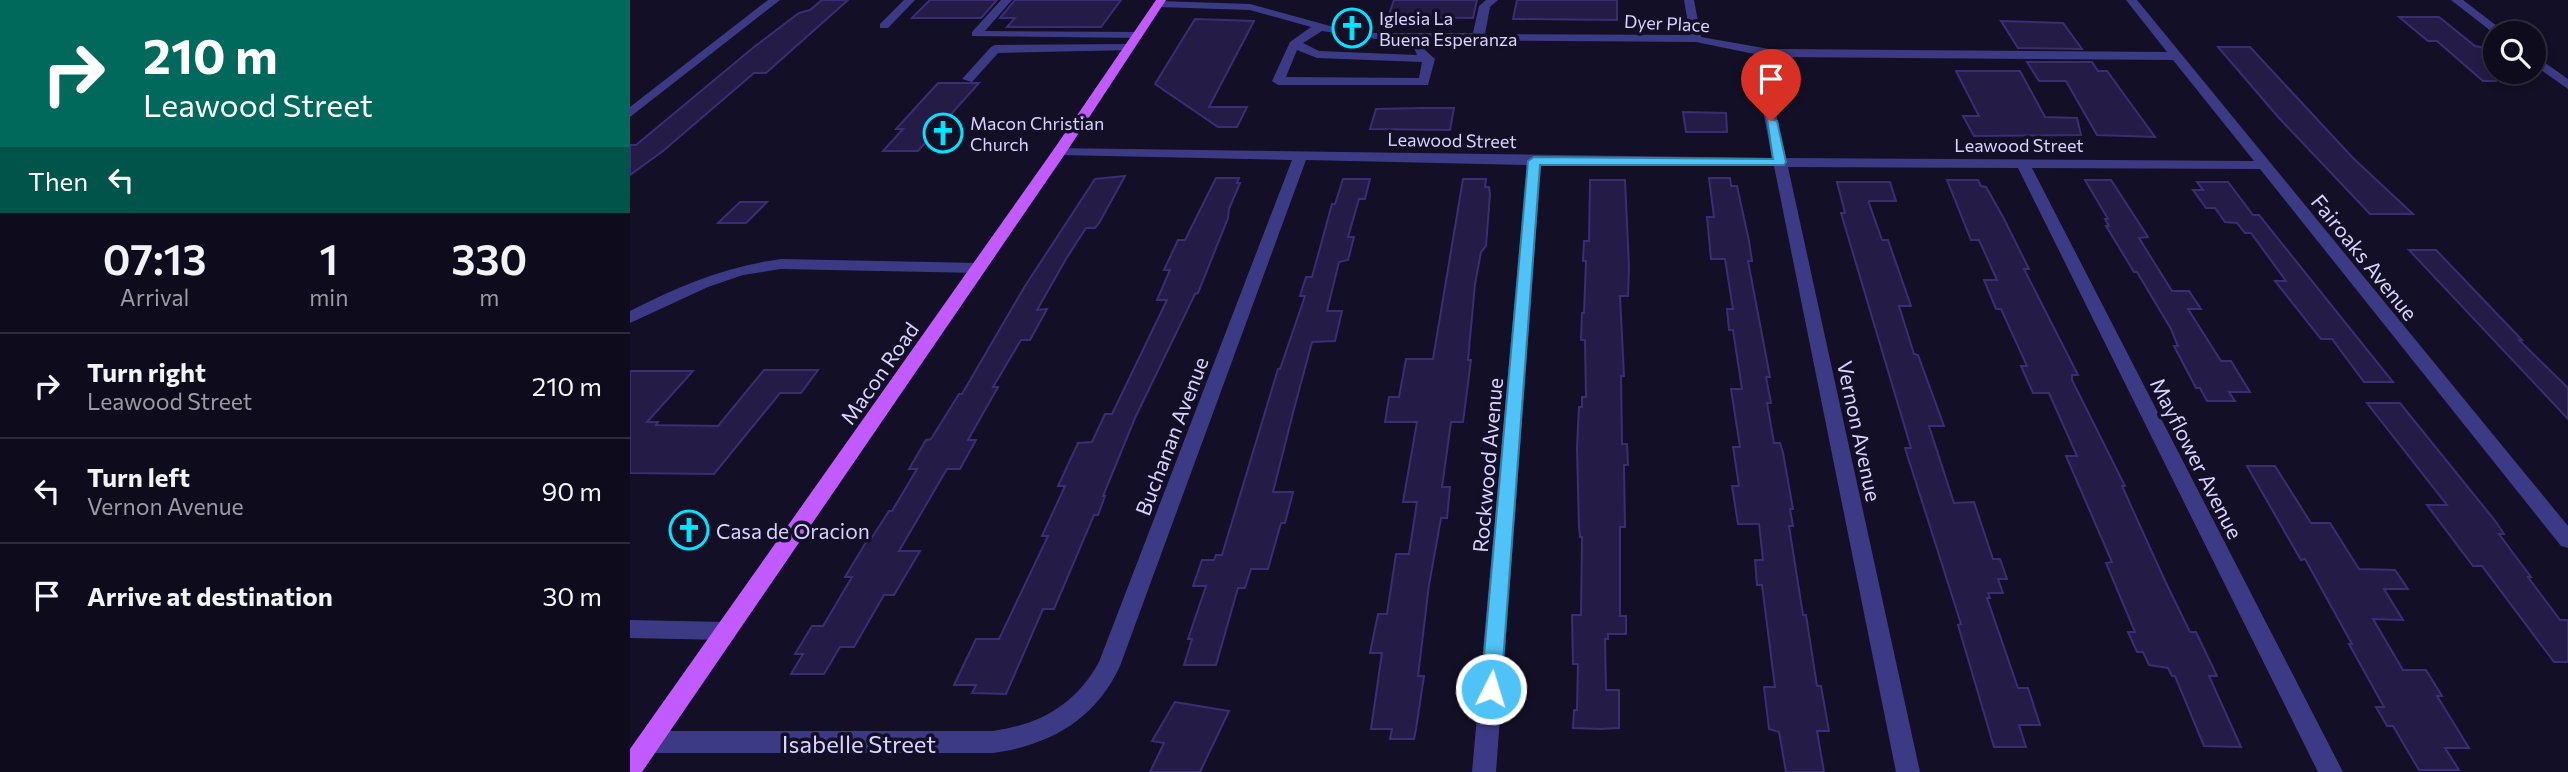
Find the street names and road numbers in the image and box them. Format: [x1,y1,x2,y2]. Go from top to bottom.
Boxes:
street label: Dyer Place [1623,10,1711,36]
street label: Leawood Street [1387,128,1517,152]
street label: Leawood Street [1954,134,2084,156]
street label: Fairoaks Avenue [2307,189,2423,325]
street label: Macon Road [835,317,923,429]
street label: Buchanan Avenue [1129,353,1213,519]
street label: Vernon Avenue [1833,358,1887,504]
street label: Mayflower Avenue [2146,373,2248,543]
street label: Rockwood Avenue [1467,377,1507,553]
street label: Isabelle Street [782,729,936,758]

